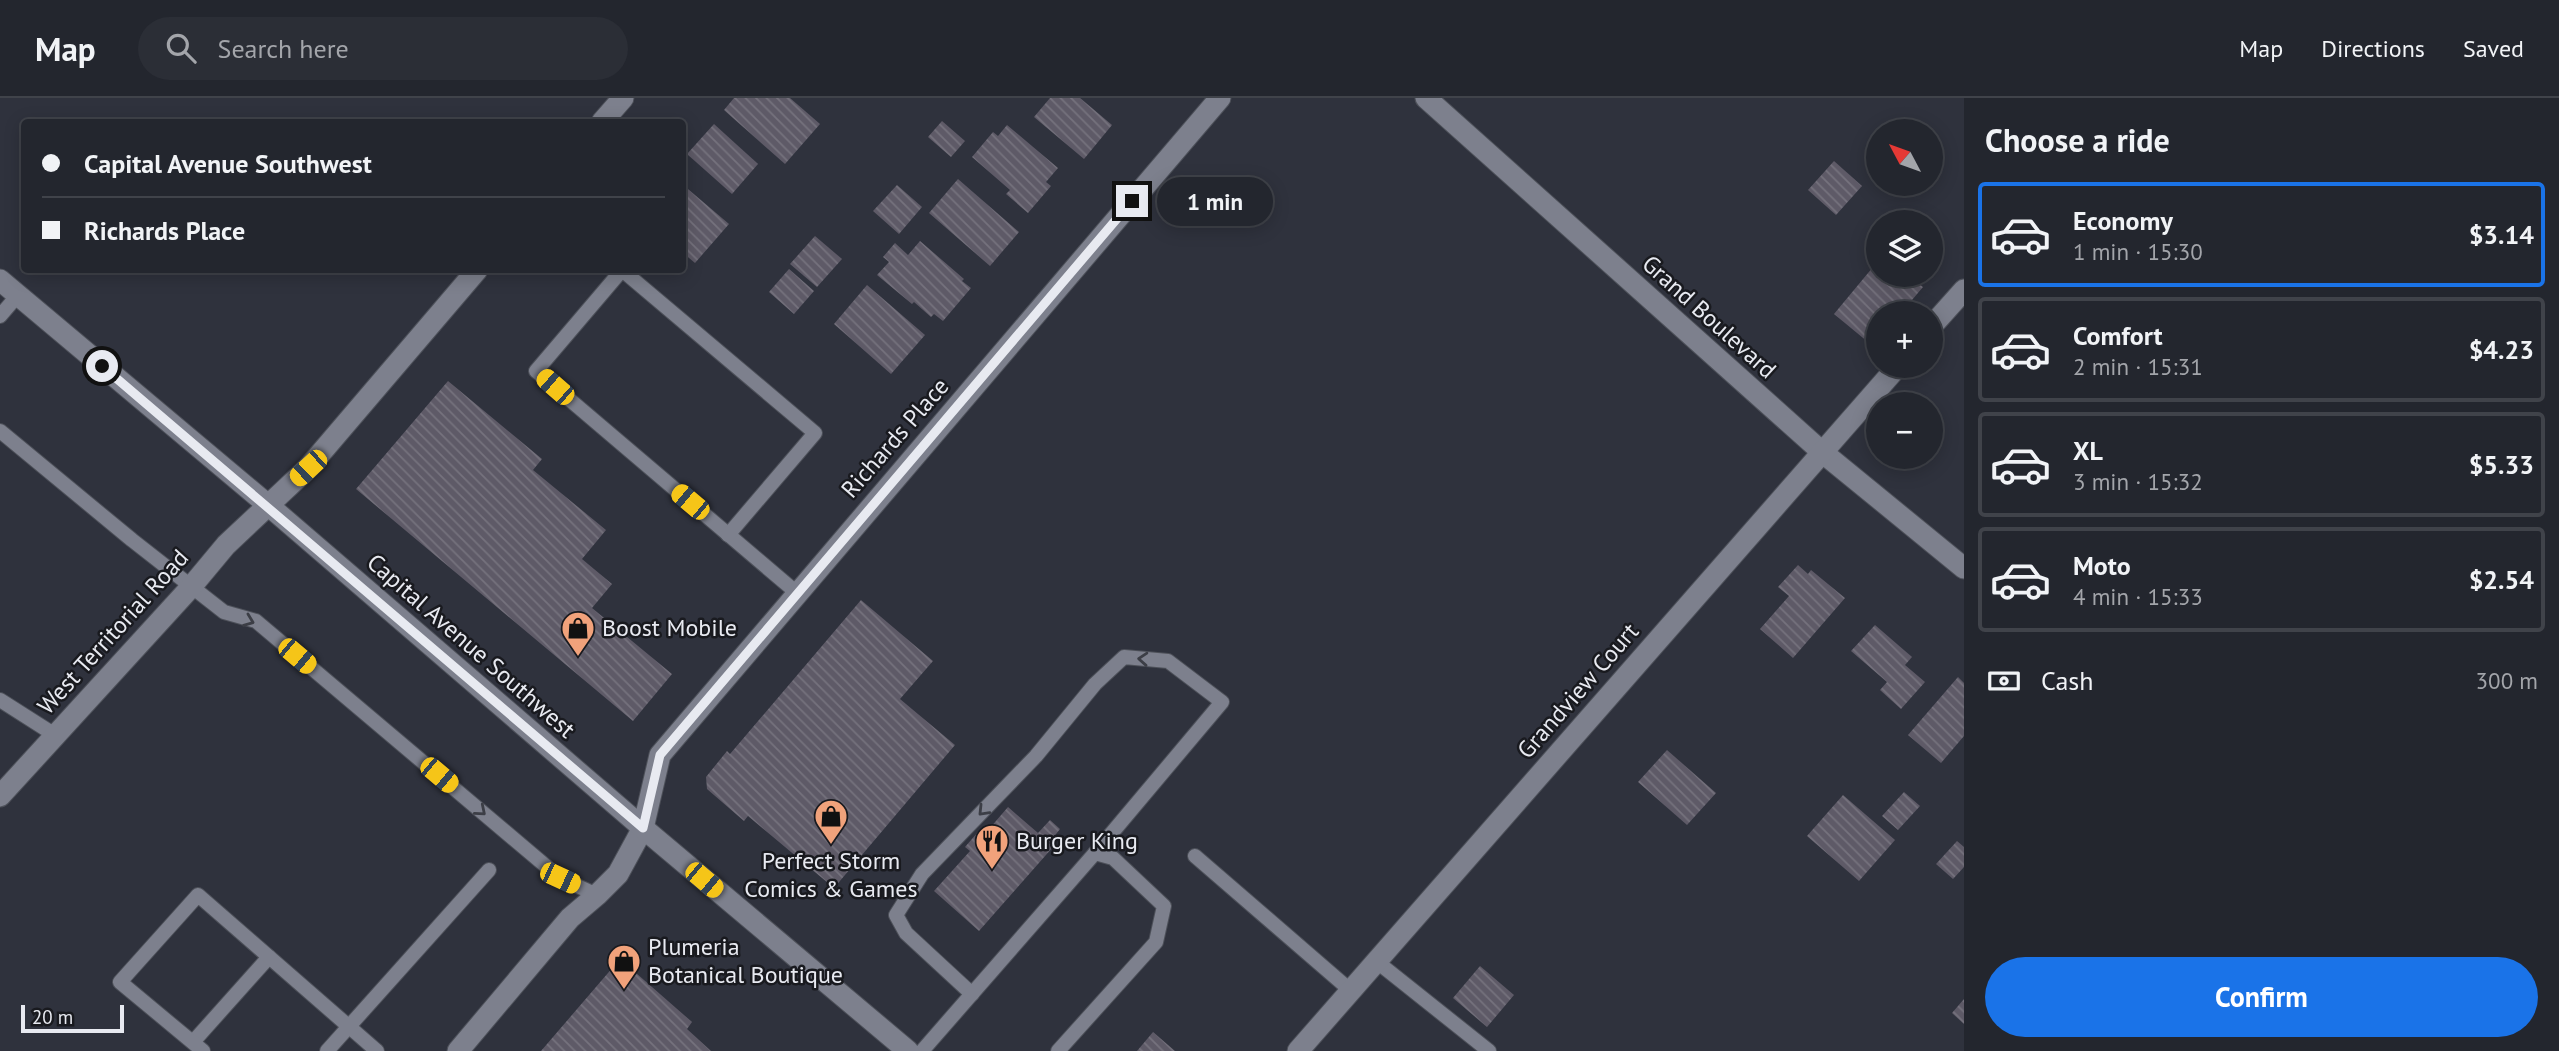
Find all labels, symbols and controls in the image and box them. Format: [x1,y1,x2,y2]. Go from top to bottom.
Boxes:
search box [138,17,628,80]
text: Map [35,27,96,70]
icon: search [162,29,200,67]
text: Search here [218,32,349,65]
text: Map [2239,33,2283,64]
text: Directions [2321,33,2425,64]
text: Saved [2463,33,2524,64]
north arrow [1866,119,1942,196]
map controls [1866,119,1943,469]
text: Choose a ride [1985,119,2170,161]
text: Capital Avenue Southwest [84,147,372,180]
callout: 1 min [1156,176,1272,226]
route end [1116,185,1148,217]
text: 1 min [1187,187,1243,216]
icon: car [1989,203,2052,266]
text: Economy [2073,204,2173,237]
button: layers [1866,210,1943,287]
text: Richards Place [84,214,245,247]
text: $3.14 [2469,218,2534,251]
text: 1 min · 15:30 [2073,237,2203,266]
street label: Grand Boulevard [1636,248,1783,385]
button: + [1866,301,1943,378]
icon: car [1989,318,2052,381]
text: Comfort [2073,319,2163,352]
text: $4.23 [2469,333,2534,366]
route start [86,350,118,382]
text: 2 min · 15:31 [2073,352,2203,381]
car [533,365,578,409]
street label: Richards Place [834,371,955,504]
button: − [1866,392,1943,469]
icon: car [1989,433,2052,496]
text: XL [2073,434,2103,467]
car [286,446,331,490]
text: $5.33 [2469,448,2534,481]
text: 3 min · 15:32 [2073,467,2203,496]
car [668,480,713,524]
street label: West Territorial Road [30,543,195,721]
street label: Capital Avenue Southwest [361,547,582,745]
icon: car [1989,548,2052,611]
text: Moto [2073,549,2131,582]
text: $2.54 [2469,563,2534,596]
text: 4 min · 15:33 [2073,582,2203,611]
shop icon: Boost Mobile [559,609,597,658]
one-way arrow [242,612,254,626]
place label: Boost Mobile [602,612,737,643]
street label: Grandview Court [1510,616,1645,765]
car [275,634,320,678]
one-way arrow [1137,652,1148,667]
icon: cash [1985,662,2023,700]
text: Cash [2041,664,2093,697]
text: 300 m [2476,666,2538,695]
car [417,753,462,797]
shop icon: Perfect Storm Comics & Games [812,797,850,846]
one-way arrow [979,802,992,815]
one-way arrow [473,803,486,815]
restaurant icon: Burger King [973,822,1011,871]
place label: Burger King [1016,825,1138,856]
place label: Perfect Storm Comics & Games [744,845,918,904]
car [682,858,727,902]
car [537,860,584,896]
place label: Plumeria Botanical Boutique [648,931,843,990]
shop icon: Plumeria Botanical Boutique [605,942,643,991]
button: Confirm [1985,957,2538,1037]
scale bar [21,1002,124,1034]
text: 20 m [32,1005,73,1029]

